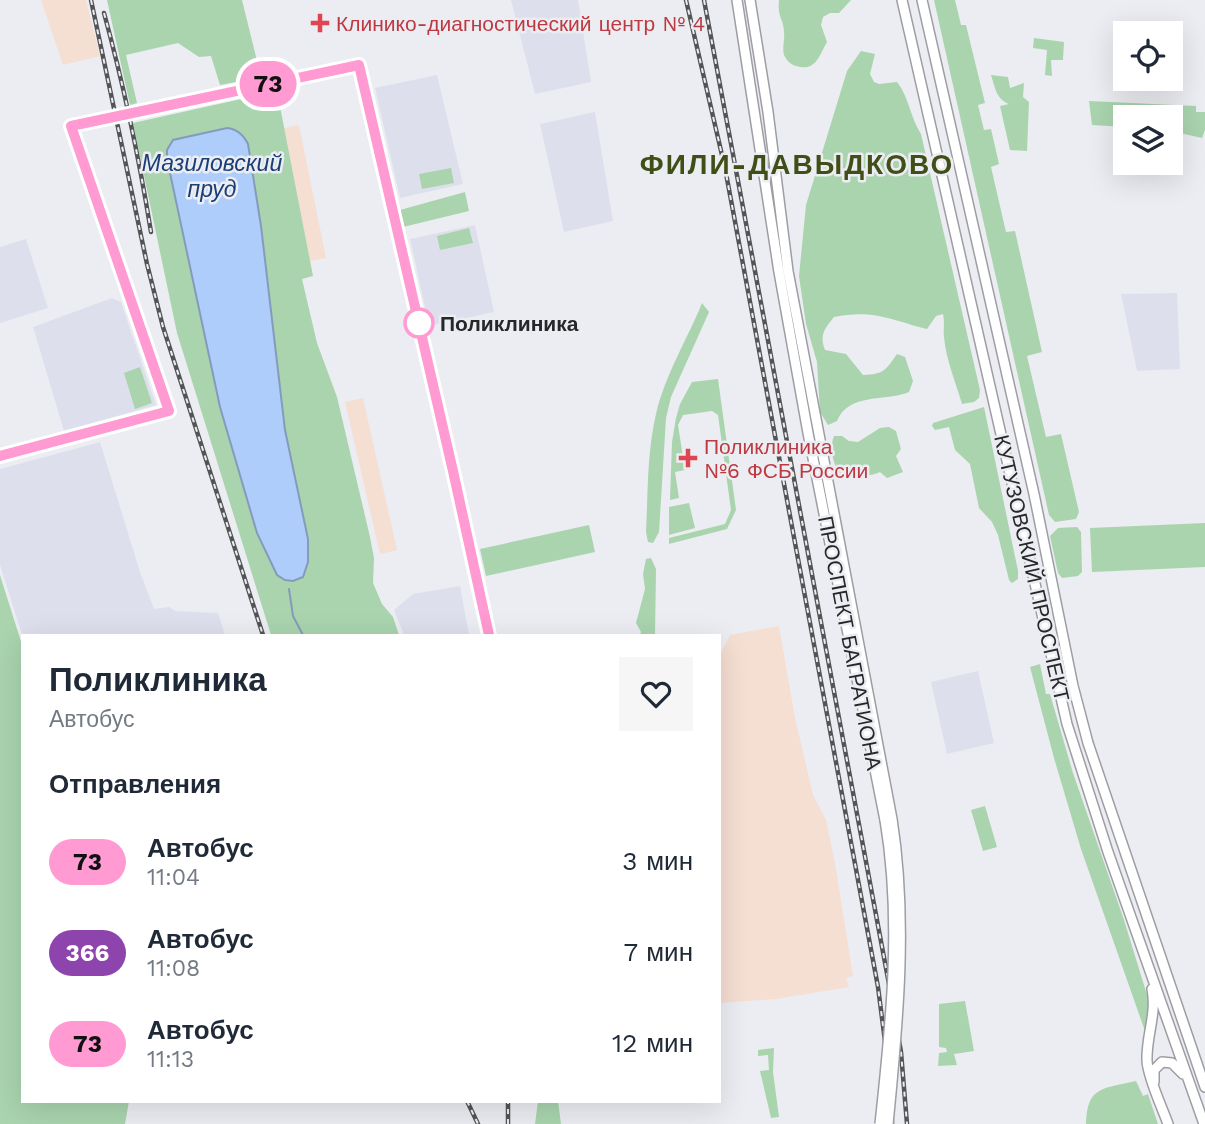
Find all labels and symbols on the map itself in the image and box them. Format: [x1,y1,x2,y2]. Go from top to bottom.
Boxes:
place label: Клинико-диагностический центр № 4 [336,11,705,36]
marker: Клинико-диагностический центр № 4 [310,13,330,33]
line badge: 73 [236,61,300,107]
district label: ФИЛИ-ДАВЫДКОВО [640,148,954,181]
water label: Мазиловский пруд [142,150,282,203]
marker: Поликлиника [404,308,434,338]
place label: Поликлиника [440,311,579,336]
street label: КУТУЗОВСКИЙ ПРОСПЕКТ [989,432,1075,704]
place label: Поликлиника №6 ФСБ России [704,434,868,483]
marker: Поликлиника №6 ФСБ России [678,448,698,468]
street label: ПРОСПЕКТ БАГРАТИОНА [813,514,887,772]

